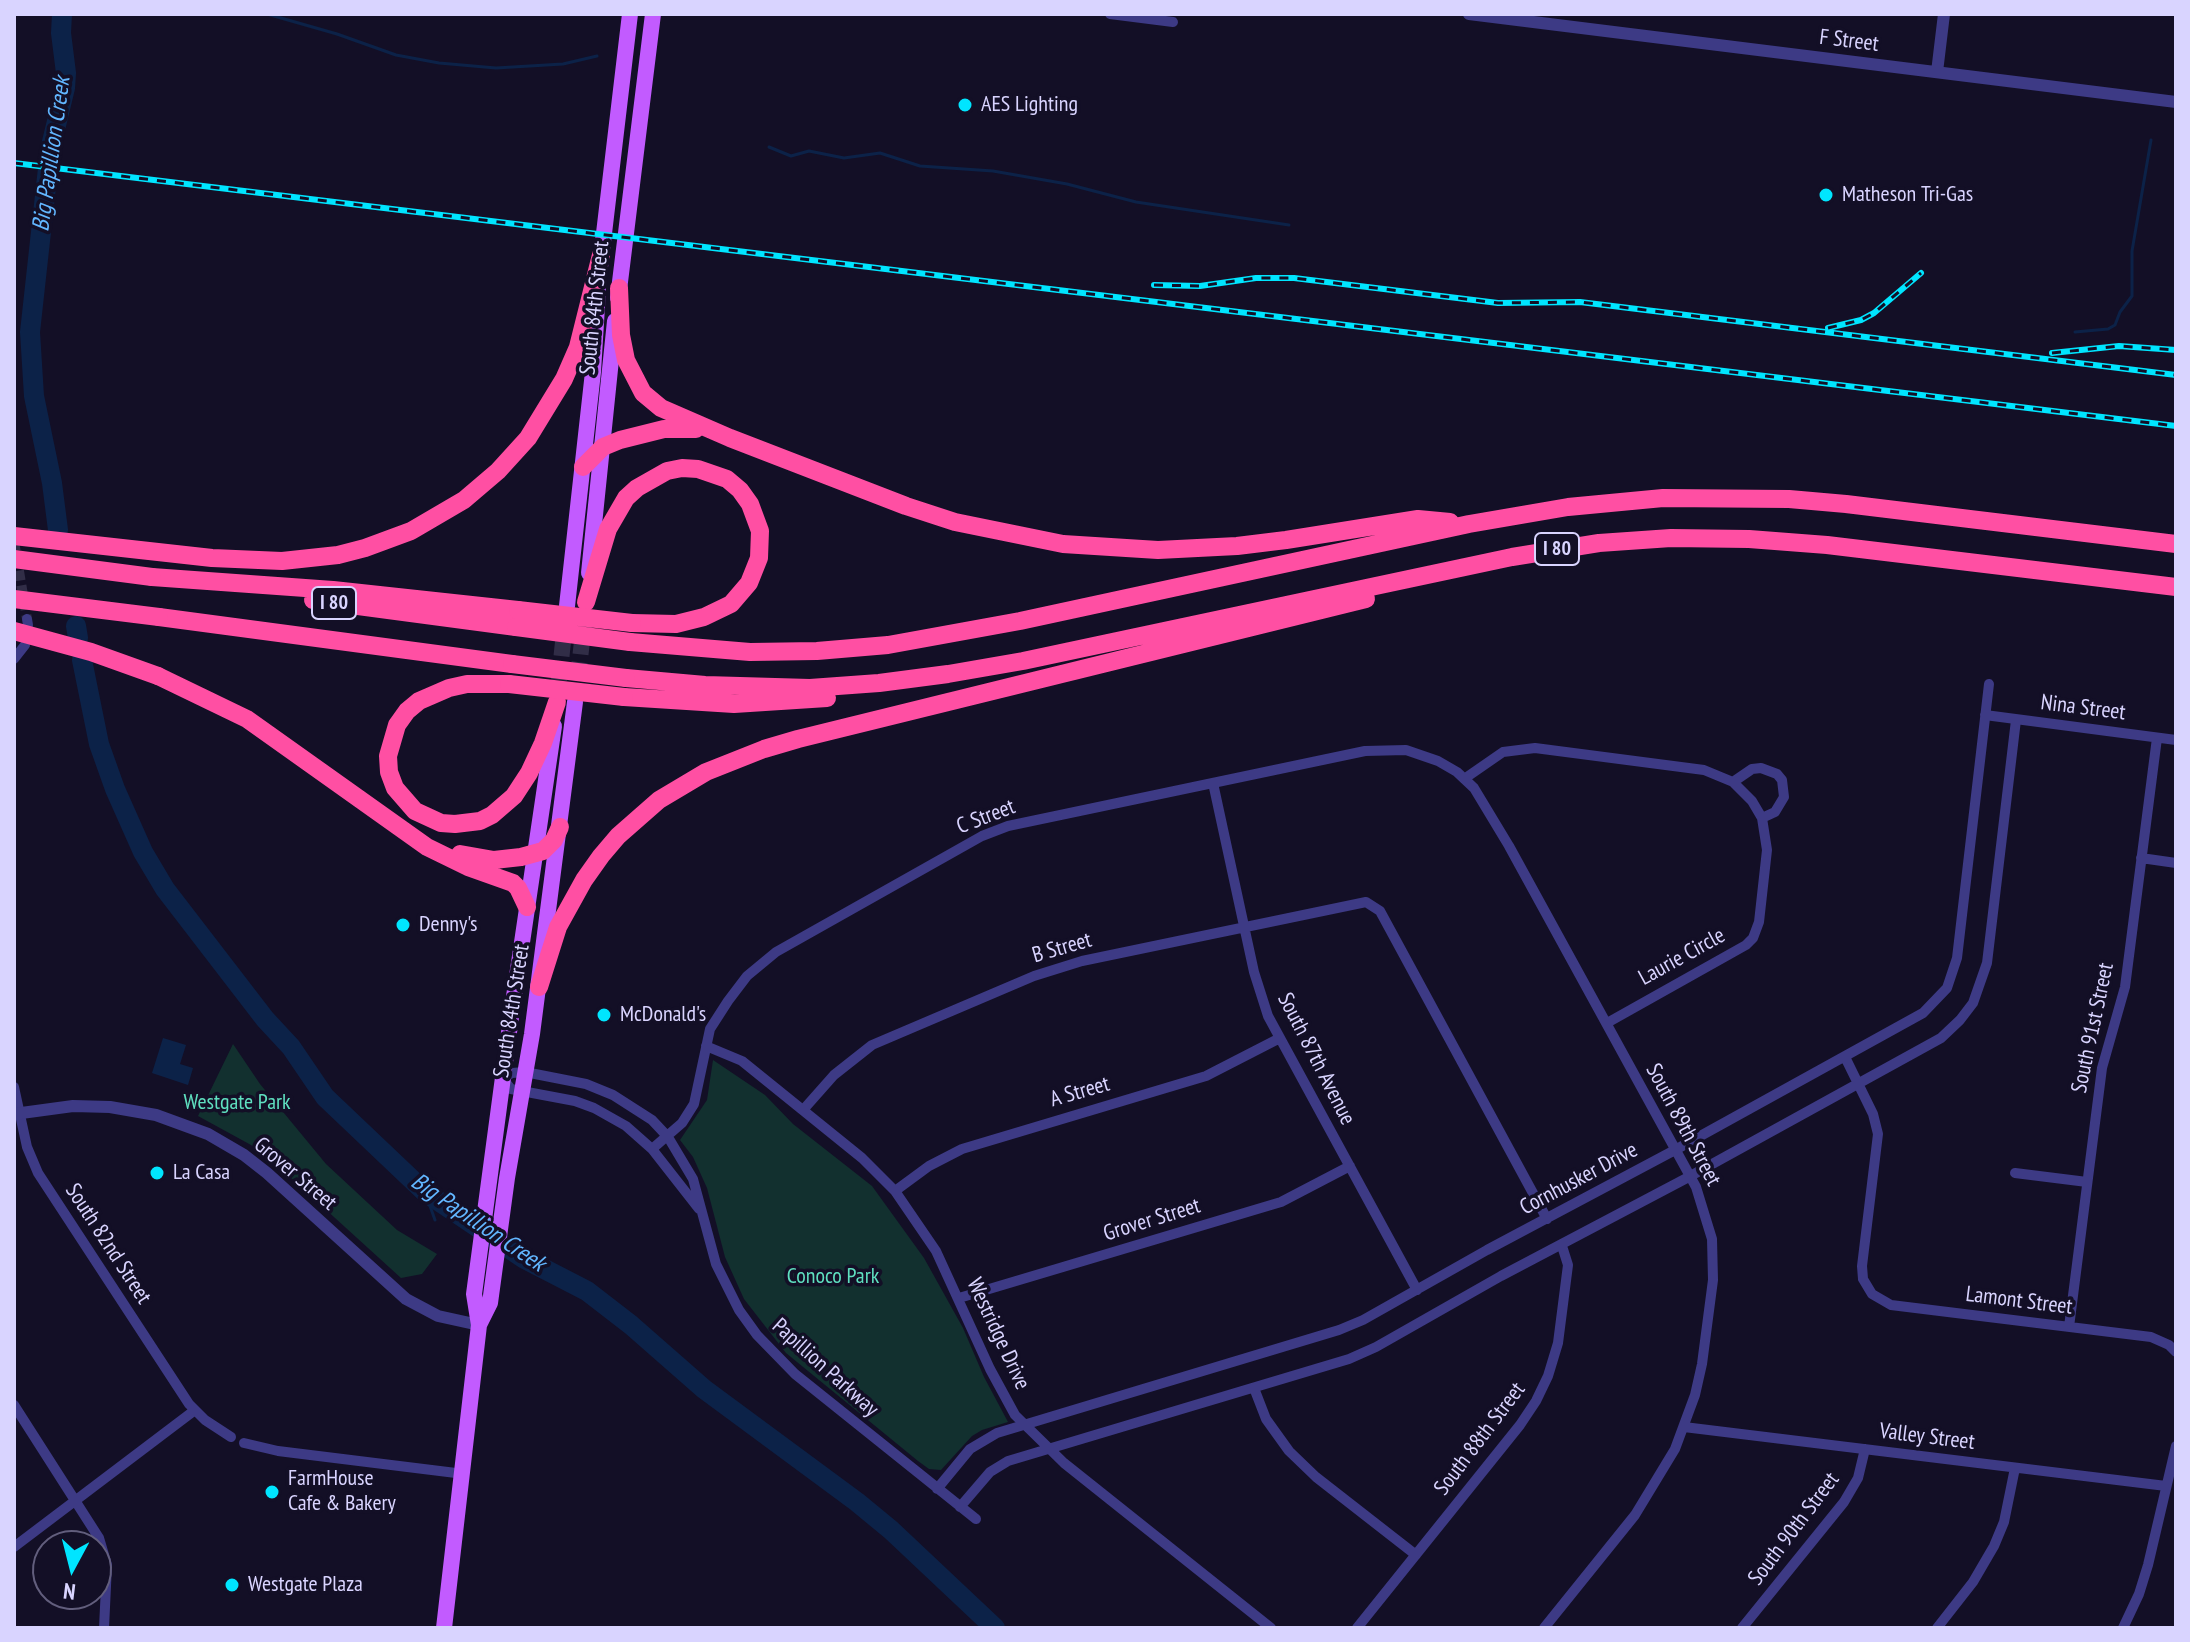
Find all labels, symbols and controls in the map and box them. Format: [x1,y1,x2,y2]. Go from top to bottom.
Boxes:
street label: F Street [1818,24,1880,58]
water label: Big Papillion Creek [27,75,77,233]
place label: AES Lighting [981,92,1078,118]
marker: AES Lighting [956,96,974,114]
place label: Matheson Tri-Gas [1842,182,1973,208]
marker: Matheson Tri-Gas [1817,186,1835,204]
street label: South 84th Street [575,240,615,376]
road number: I 80 [1535,533,1579,565]
road number: I 80 [312,587,356,619]
street label: Nina Street [2039,690,2127,726]
street label: C Street [953,794,1019,840]
place label: Denny's [419,912,477,938]
marker: Denny's [394,916,412,934]
street label: Laurie Circle [1634,923,1730,991]
street label: B Street [1029,927,1095,969]
street label: South 84th Street [488,942,536,1080]
street label: South 91st Street [2066,961,2120,1095]
street label: South 87th Avenue [1271,989,1361,1129]
place label: McDonald's [620,1002,706,1028]
marker: McDonald's [595,1006,613,1024]
street label: South 89th Street [1640,1059,1726,1191]
street label: A Street [1047,1071,1113,1113]
park label: Westgate Park [183,1090,291,1116]
street label: Grover Street [248,1132,342,1216]
street label: Cornhusker Drive [1516,1137,1642,1221]
place label: La Casa [173,1160,230,1186]
marker: La Casa [148,1164,166,1182]
water label: Big Papillion Creek [405,1167,551,1279]
street label: South 82nd Street [59,1179,157,1309]
street label: Grover Street [1100,1193,1204,1247]
park label: Conoco Park [787,1264,879,1290]
street label: Westridge Drive [961,1274,1035,1394]
street label: Lamont Street [1964,1281,2074,1321]
street label: Papillion Parkway [766,1313,884,1423]
street label: South 88th Street [1429,1377,1531,1501]
street label: Valley Street [1878,1418,1976,1456]
place label: FarmHouse Cafe & Bakery [288,1466,396,1518]
street label: South 90th Street [1743,1467,1845,1591]
marker: FarmHouse Cafe & Bakery [263,1483,281,1501]
north arrow [32,1530,112,1610]
place label: Westgate Plaza [248,1572,363,1598]
marker: Westgate Plaza [223,1576,241,1594]
text: N [62,1577,77,1606]

